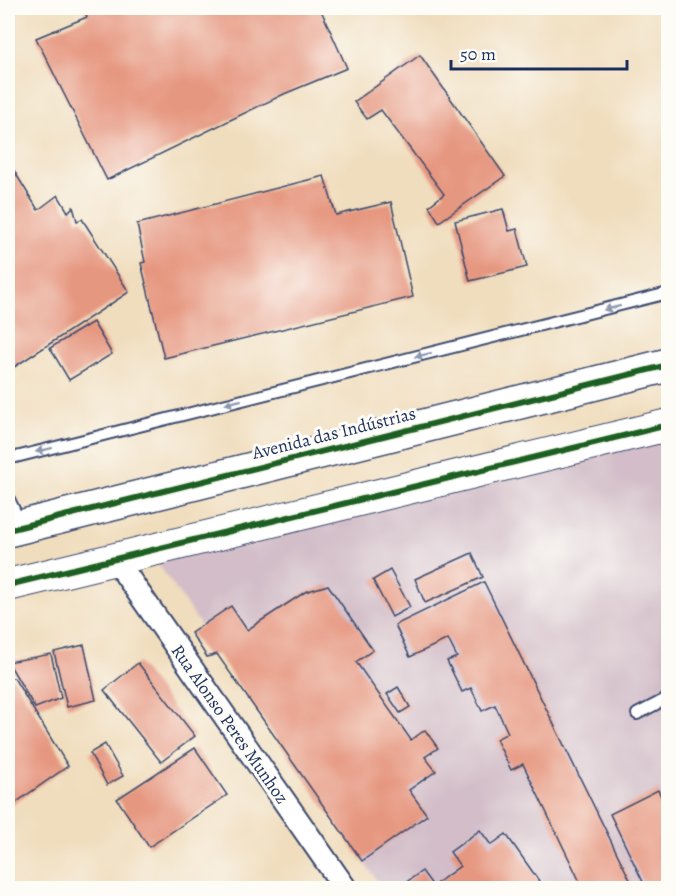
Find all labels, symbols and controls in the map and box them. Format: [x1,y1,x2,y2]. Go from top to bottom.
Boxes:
scale bar [451,33,626,71]
text: 50 m [460,42,496,66]
one-way arrow [603,303,621,313]
one-way arrow [413,351,431,360]
one-way arrow [224,398,243,408]
street label: Avenida das Indústrias [249,401,418,465]
one-way arrow [35,445,54,455]
street label: Rua Alonso Peres Munhoz [166,640,294,808]

